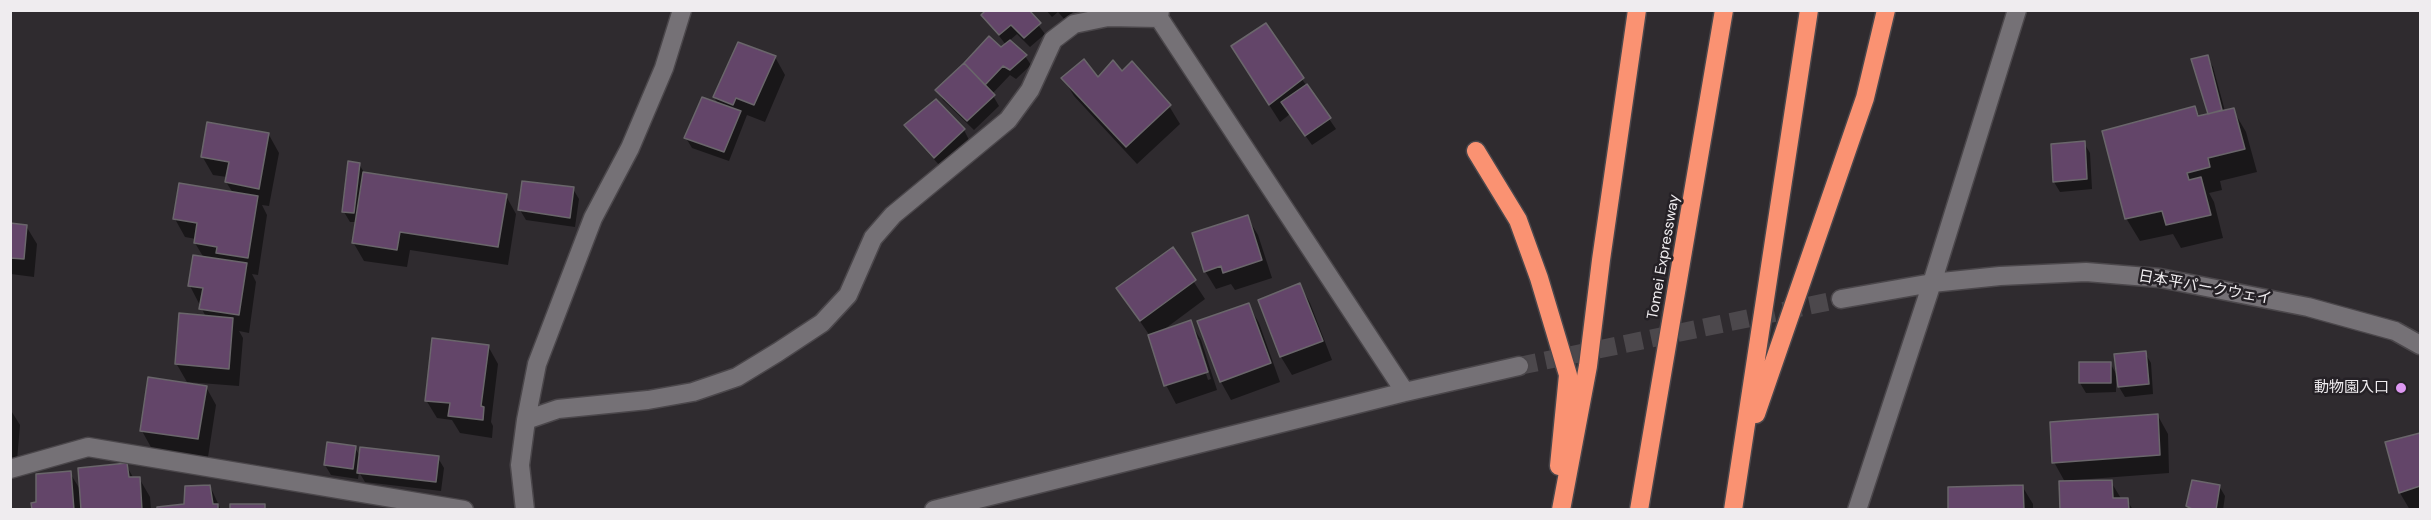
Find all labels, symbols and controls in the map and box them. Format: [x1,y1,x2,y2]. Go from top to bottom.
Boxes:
street label: Tomei Expressway [1644,193,1684,321]
street label: 日本平パークウェイ [2137,267,2273,309]
place label: 動物園入口 [2314,379,2389,397]
marker: 動物園入口 [2394,381,2408,395]

